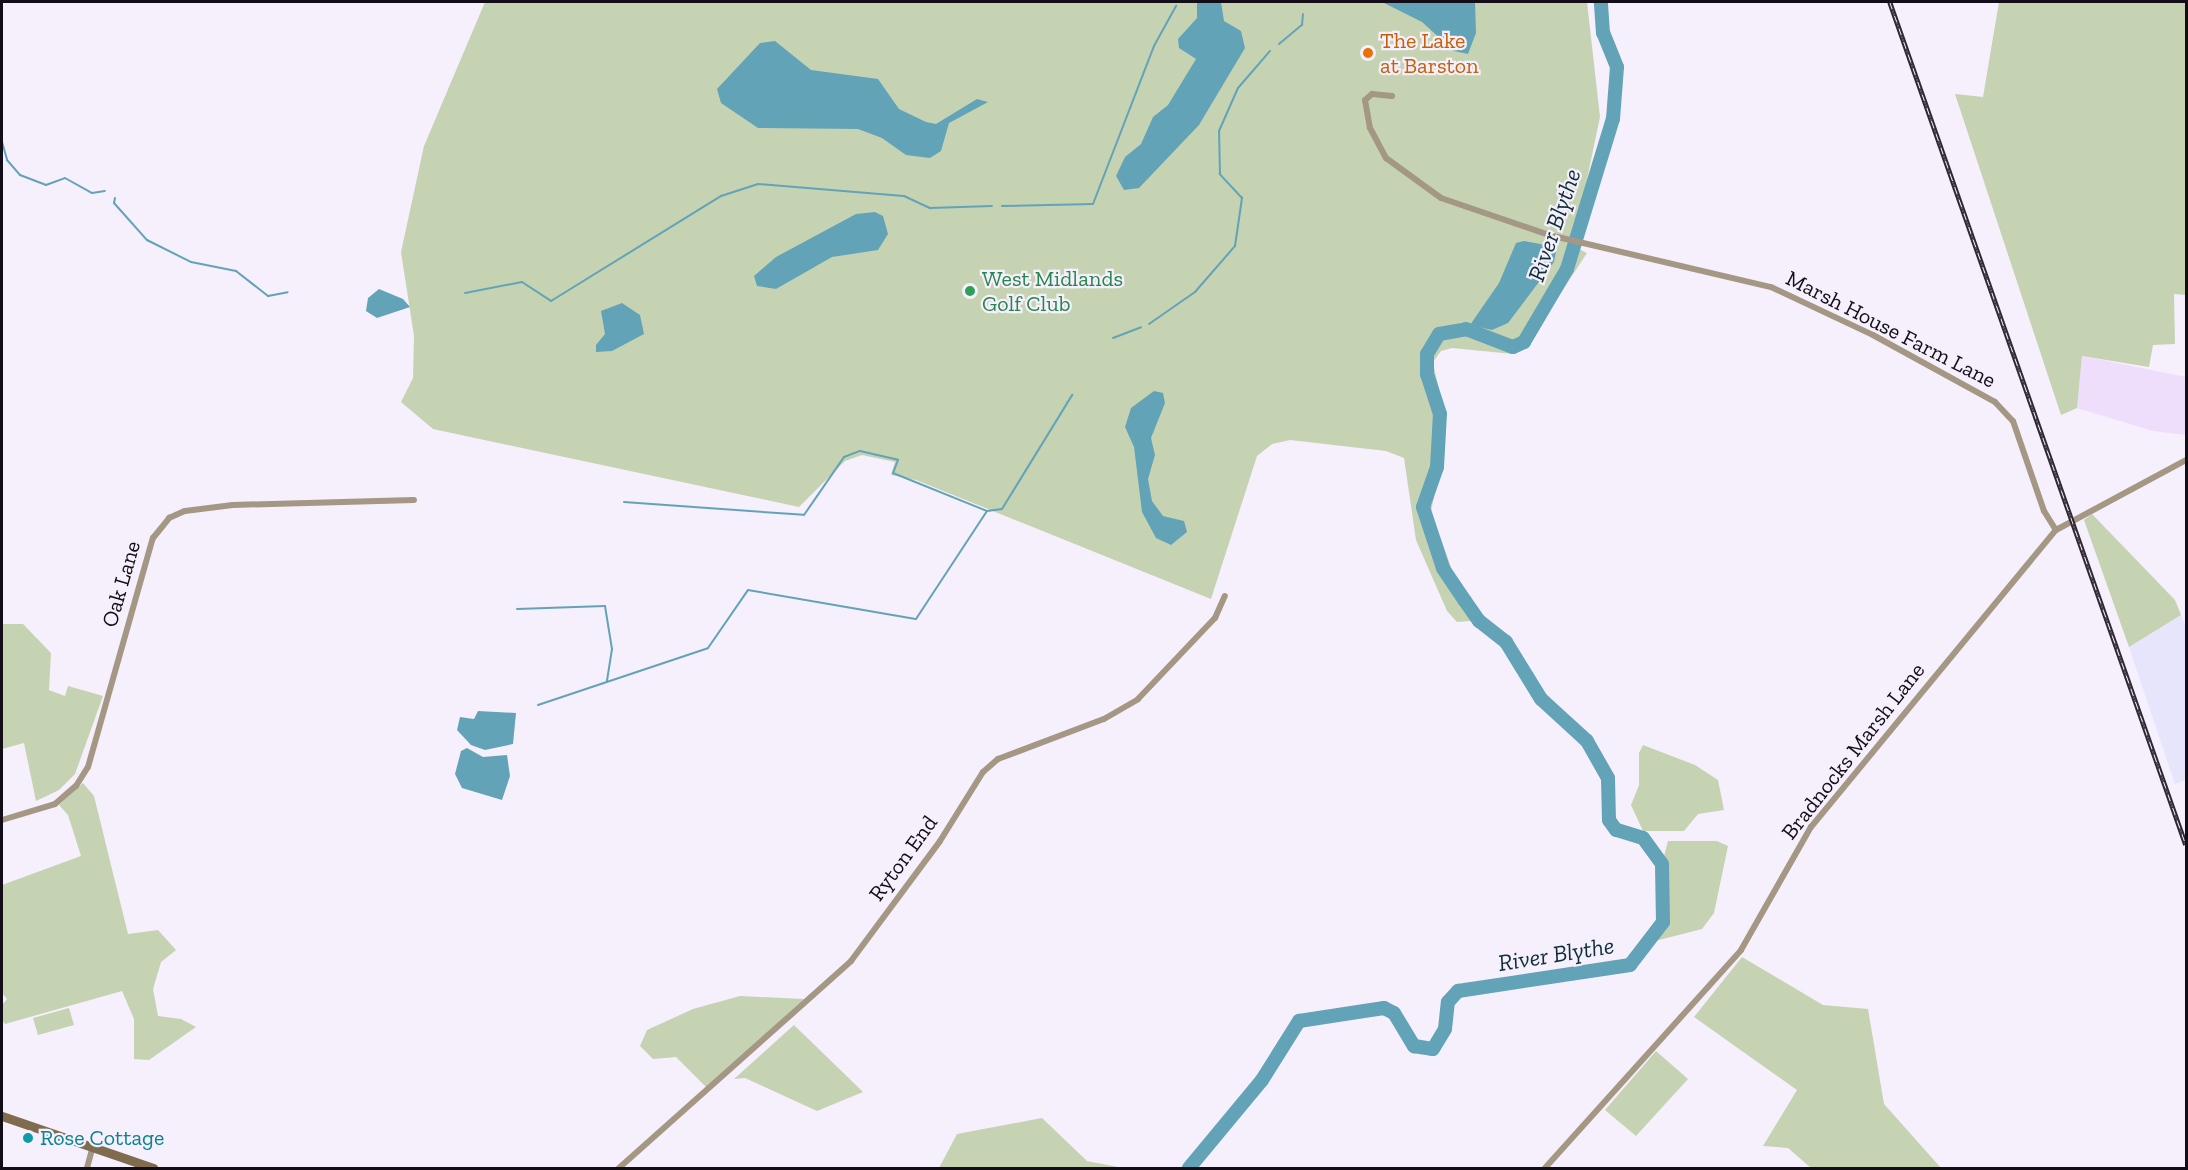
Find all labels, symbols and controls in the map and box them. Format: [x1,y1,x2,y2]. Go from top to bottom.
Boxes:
place label: The Lake at Barston [1380,27,1479,78]
marker: The Lake at Barston [1361,46,1375,60]
water label: River Blythe [1521,165,1587,285]
place label: West Midlands Golf Club [982,265,1123,316]
street label: Marsh House Farm Lane [1782,265,2000,393]
marker: West Midlands Golf Club [963,284,977,298]
street label: Oak Lane [96,538,146,630]
street label: Bradnocks Marsh Lane [1776,657,1930,845]
street label: Ryton End [863,810,943,906]
water label: River Blythe [1496,931,1616,977]
place label: Rose Cottage [40,1125,164,1151]
marker: Rose Cottage [21,1131,35,1145]

